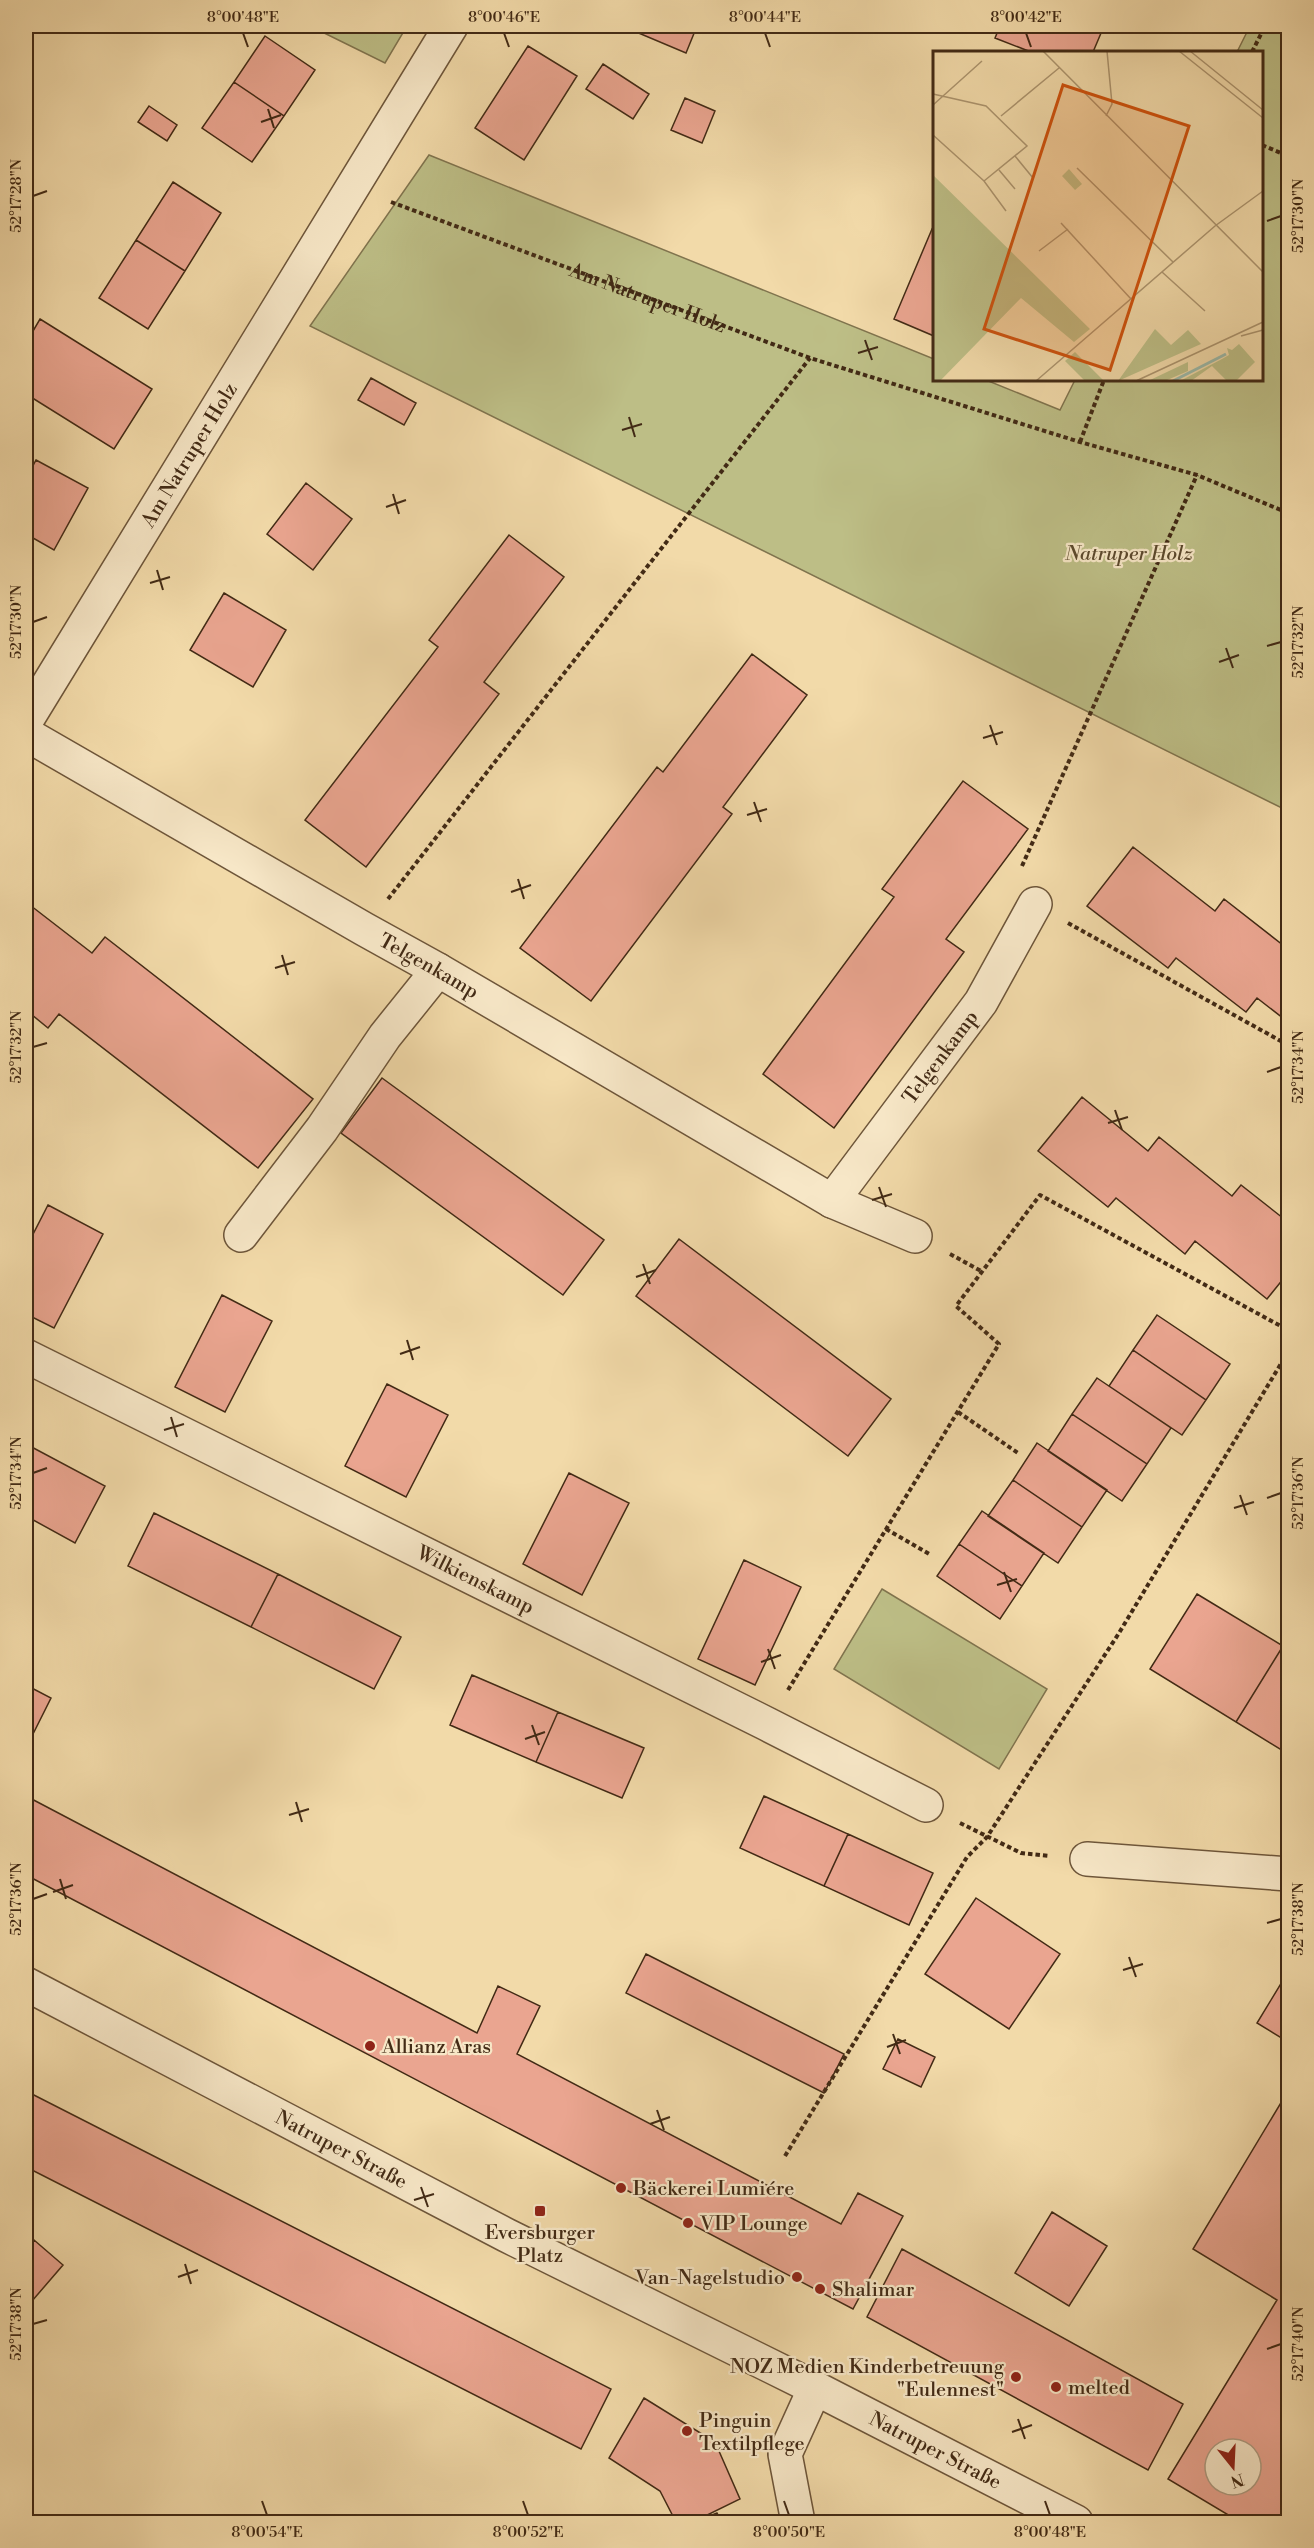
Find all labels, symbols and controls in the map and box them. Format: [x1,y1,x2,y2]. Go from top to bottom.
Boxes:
text: 8°00'48"E [207,8,279,27]
text: 8°00'46"E [468,8,540,27]
text: 8°00'44"E [729,8,801,27]
text: 8°00'42"E [990,8,1062,27]
inset map [933,51,1263,381]
text: 52°17'28"N [7,159,26,233]
text: 52°17'30"N [1289,179,1308,253]
street label: Am Natruper Holz [565,258,729,340]
street label: Am Natruper Holz [136,379,244,533]
park label: Natruper Holz [1064,542,1194,567]
text: 52°17'30"N [7,585,26,659]
text: 52°17'32"N [1289,606,1308,678]
street label: Telgenkamp [374,929,483,1005]
street label: Telgenkamp [898,1006,984,1110]
text: 52°17'32"N [7,1011,26,1083]
text: 52°17'34"N [1289,1030,1308,1104]
text: 52°17'34"N [7,1436,26,1510]
text: 52°17'36"N [1289,1456,1308,1530]
street label: Wilkienskamp [411,1541,538,1620]
text: 52°17'36"N [7,1862,26,1936]
text: 52°17'38"N [1289,1882,1308,1956]
place label: Allianz Aras [381,2035,491,2060]
marker: Allianz Aras [363,2039,377,2053]
street label: Natruper Straße [271,2106,411,2195]
place label: Bäckerei Lumiére [632,2177,794,2202]
marker: Bäckerei Lumiére [614,2181,628,2195]
marker: Eversburger Platz [533,2204,547,2218]
place label: VIP Lounge [699,2212,808,2237]
marker: VIP Lounge [681,2216,695,2230]
place label: Eversburger Platz [485,2221,596,2269]
place label: Van-Nagelstudio [634,2266,785,2291]
marker: Van-Nagelstudio [790,2270,804,2284]
place label: Shalimar [832,2278,915,2303]
marker: Shalimar [813,2282,827,2296]
text: 52°17'38"N [7,2287,26,2361]
text: 52°17'40"N [1289,2307,1308,2381]
place label: NOZ Medien Kinderbetreuung "Eulennest" [730,2355,1005,2403]
marker: NOZ Medien Kinderbetreuung "Eulennest" [1009,2370,1023,2384]
place label: melted [1068,2376,1131,2401]
marker: melted [1049,2380,1063,2394]
street label: Natruper Straße [864,2407,1005,2496]
place label: Pinguin Textilpflege [699,2409,805,2457]
marker: Pinguin Textilpflege [680,2424,694,2438]
north arrow [1203,2437,1263,2497]
text: N [1228,2469,1246,2492]
text: 8°00'54"E [231,2523,303,2542]
text: 8°00'52"E [493,2523,564,2542]
text: 8°00'50"E [753,2523,825,2542]
text: 8°00'48"E [1014,2523,1086,2542]

